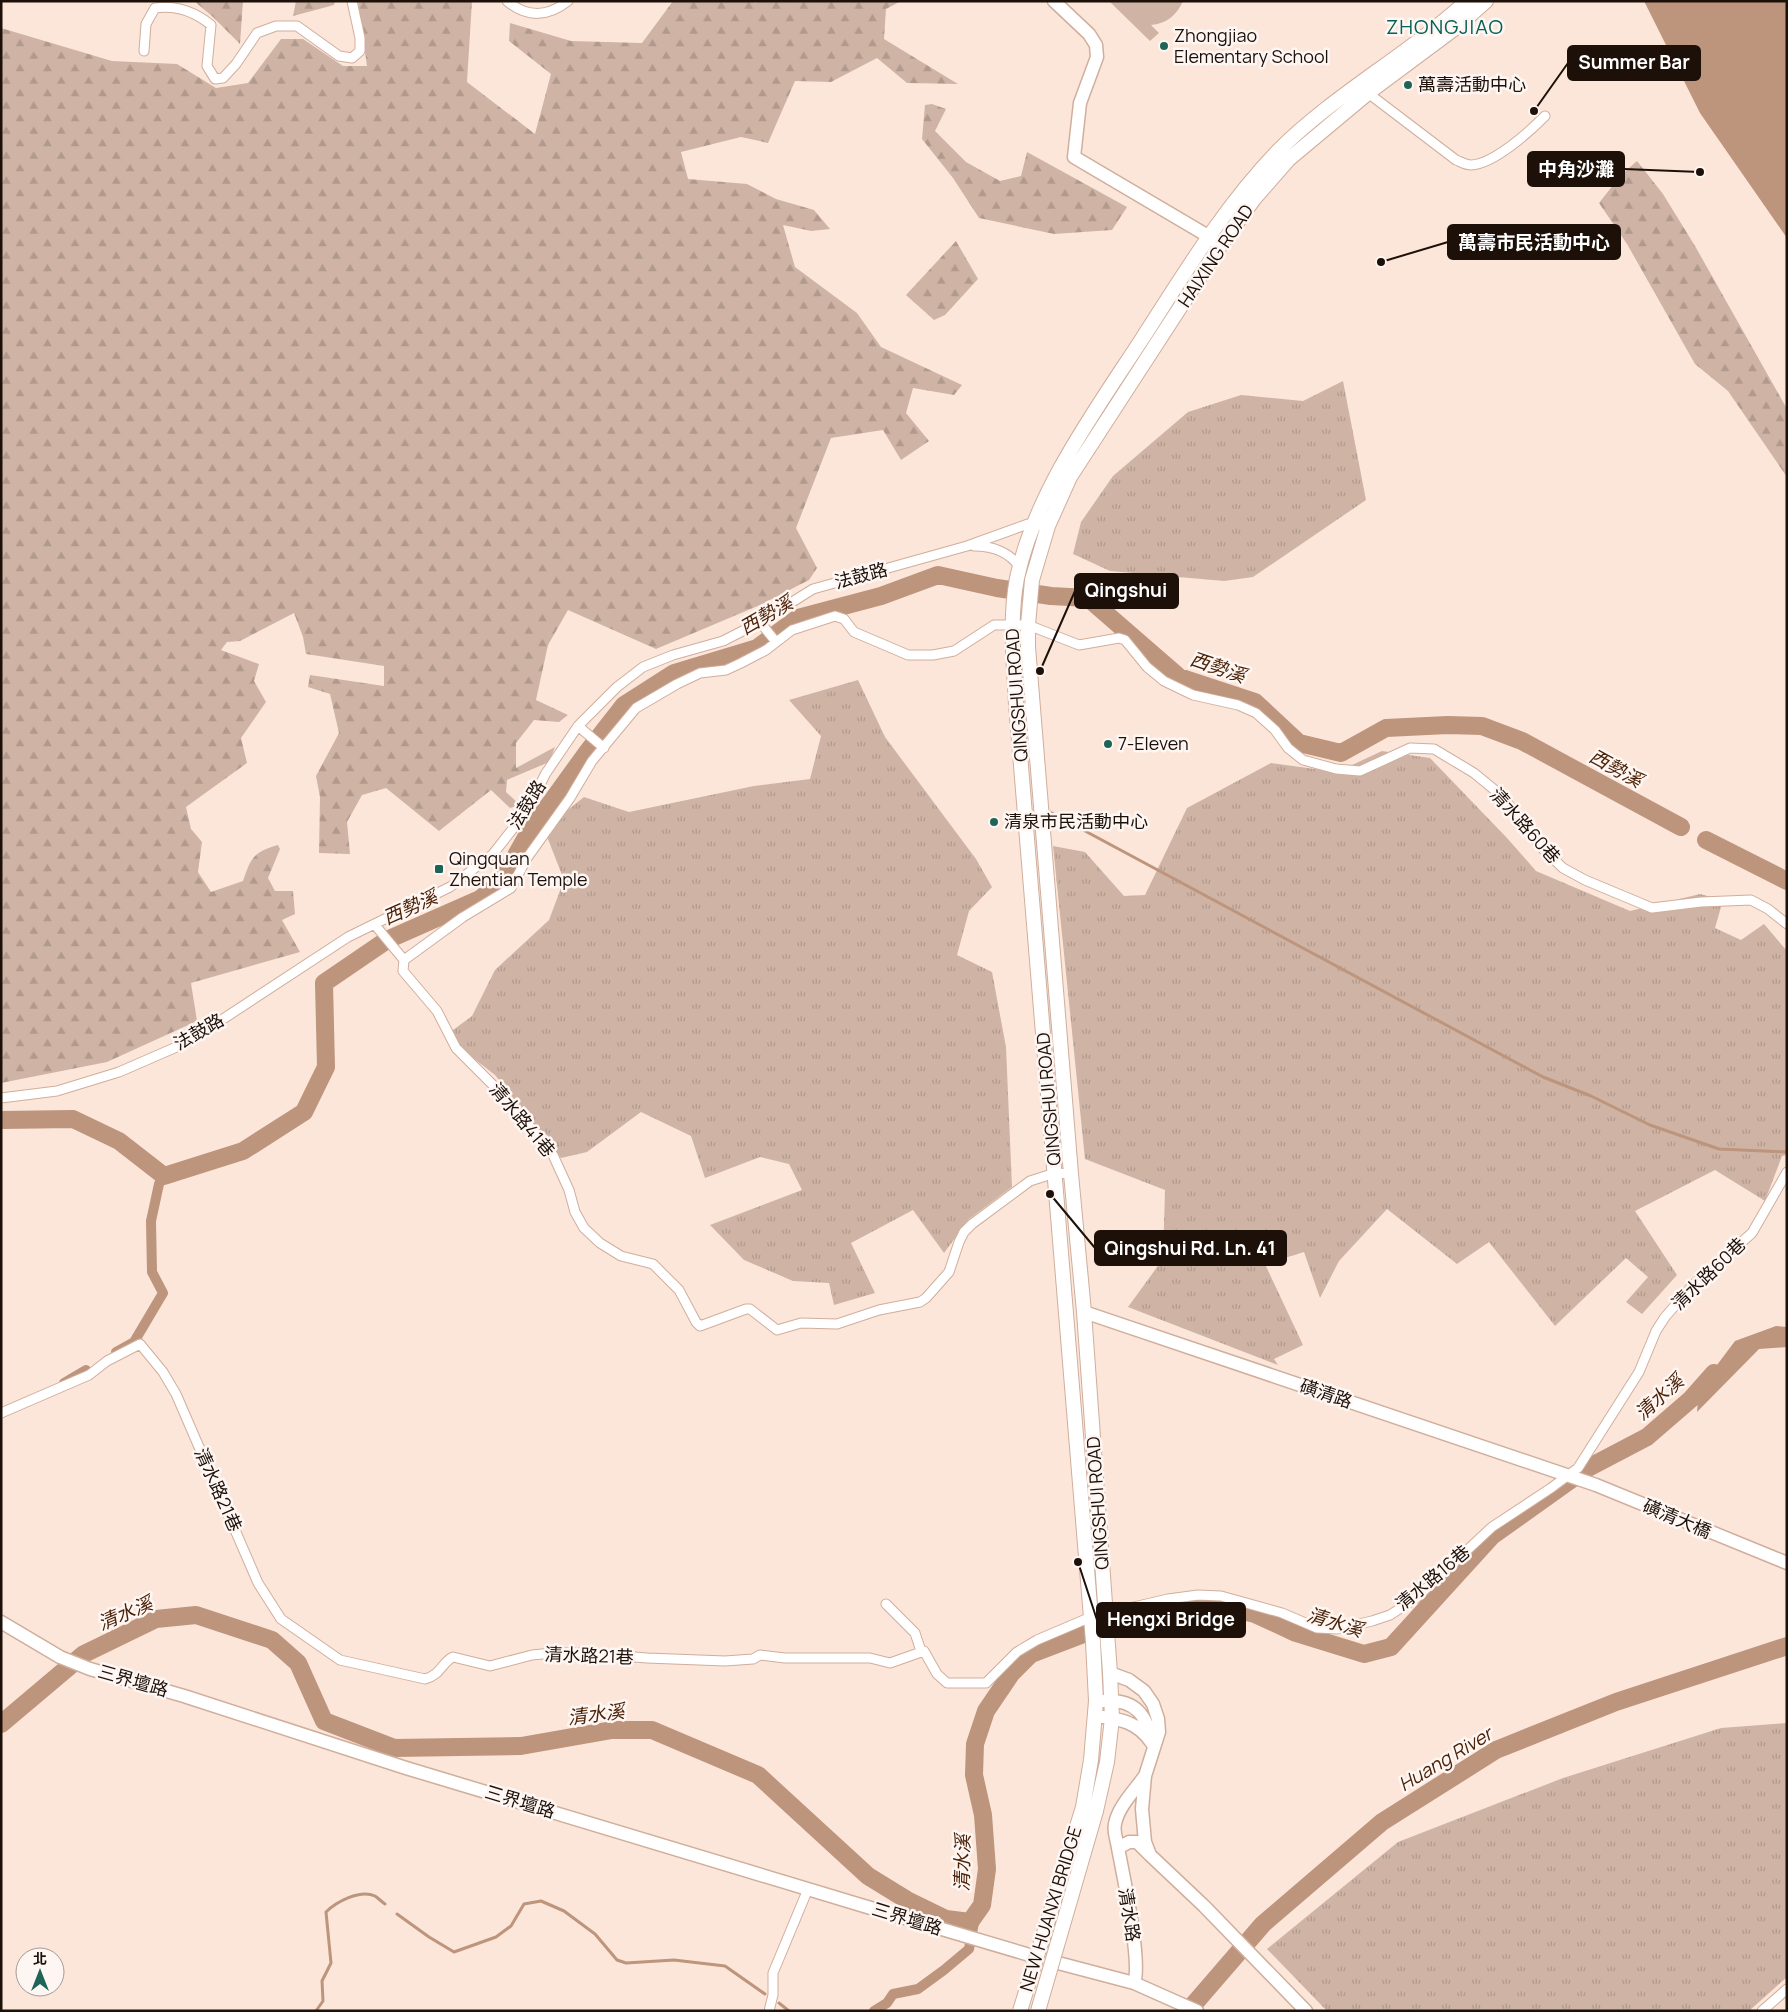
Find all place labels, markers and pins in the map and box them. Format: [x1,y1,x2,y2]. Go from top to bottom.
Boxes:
place label: Zhongjiao Elementary School [1174,23,1329,68]
marker: Zhongjiao Elementary School [1158,40,1170,52]
callout: Summer Bar [1568,46,1700,80]
place label: 萬壽活動中心 [1418,72,1526,96]
marker: 萬壽活動中心 [1402,79,1414,91]
callout: 中角沙灘 [1528,152,1624,186]
callout: 萬壽市民活動中心 [1448,225,1620,259]
callout: Qingshui [1075,574,1178,608]
place label: 7-Eleven [1118,731,1189,755]
marker: 7-Eleven [1102,738,1114,750]
place label: 清泉市民活動中心 [1004,809,1148,833]
marker: 清泉市民活動中心 [988,816,1000,828]
place label: Qingquan Zhentian Temple [449,846,588,891]
marker: Qingquan Zhentian Temple [433,863,445,875]
callout: Qingshui Rd. Ln. 41 [1095,1231,1286,1265]
callout: Hengxi Bridge [1097,1603,1245,1637]

